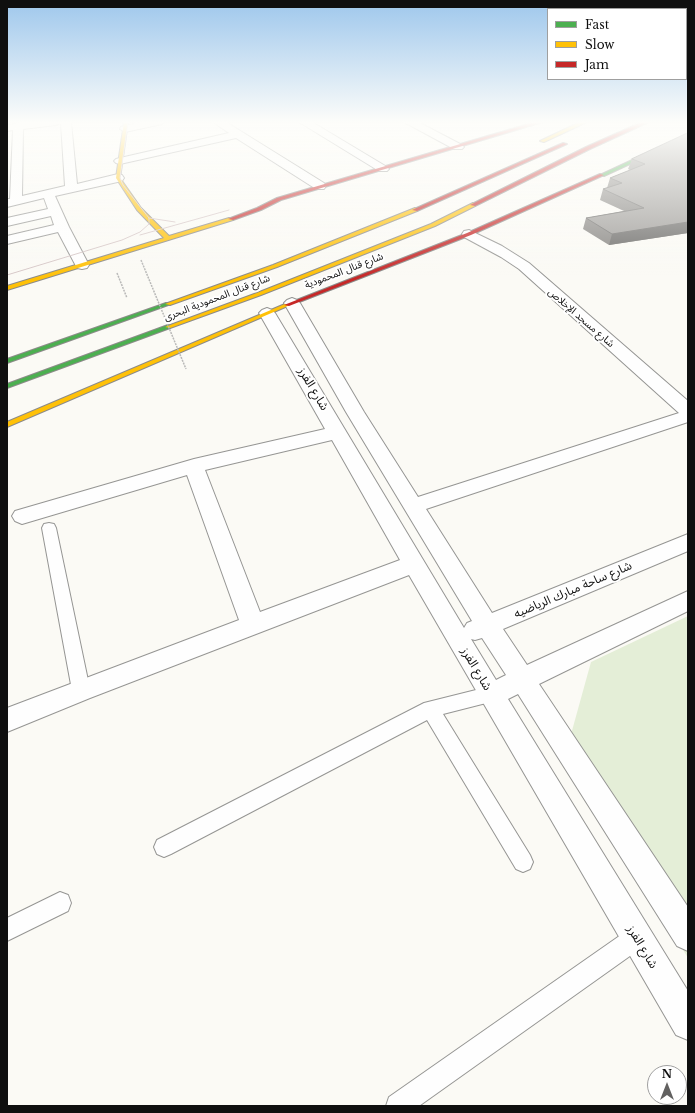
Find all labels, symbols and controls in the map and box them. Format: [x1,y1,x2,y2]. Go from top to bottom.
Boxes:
legend [547,8,687,80]
text: Fast [585,17,609,32]
text: Slow [585,37,614,52]
text: Jam [585,57,609,72]
street label: شارع قنال المحمودية [303,250,385,292]
street label: شارع قنال المحمودية البحرى [162,272,272,324]
street label: شارع مسجد الإخلاص [545,286,617,350]
street label: شارع الفرز [294,365,332,413]
street label: شارع ساحة مبارك الرياضيه [512,559,634,621]
street label: شارع الفرز [457,645,495,693]
street label: شارع الفرز [623,923,661,971]
north arrow [647,1065,687,1105]
text: N [662,1067,672,1081]

